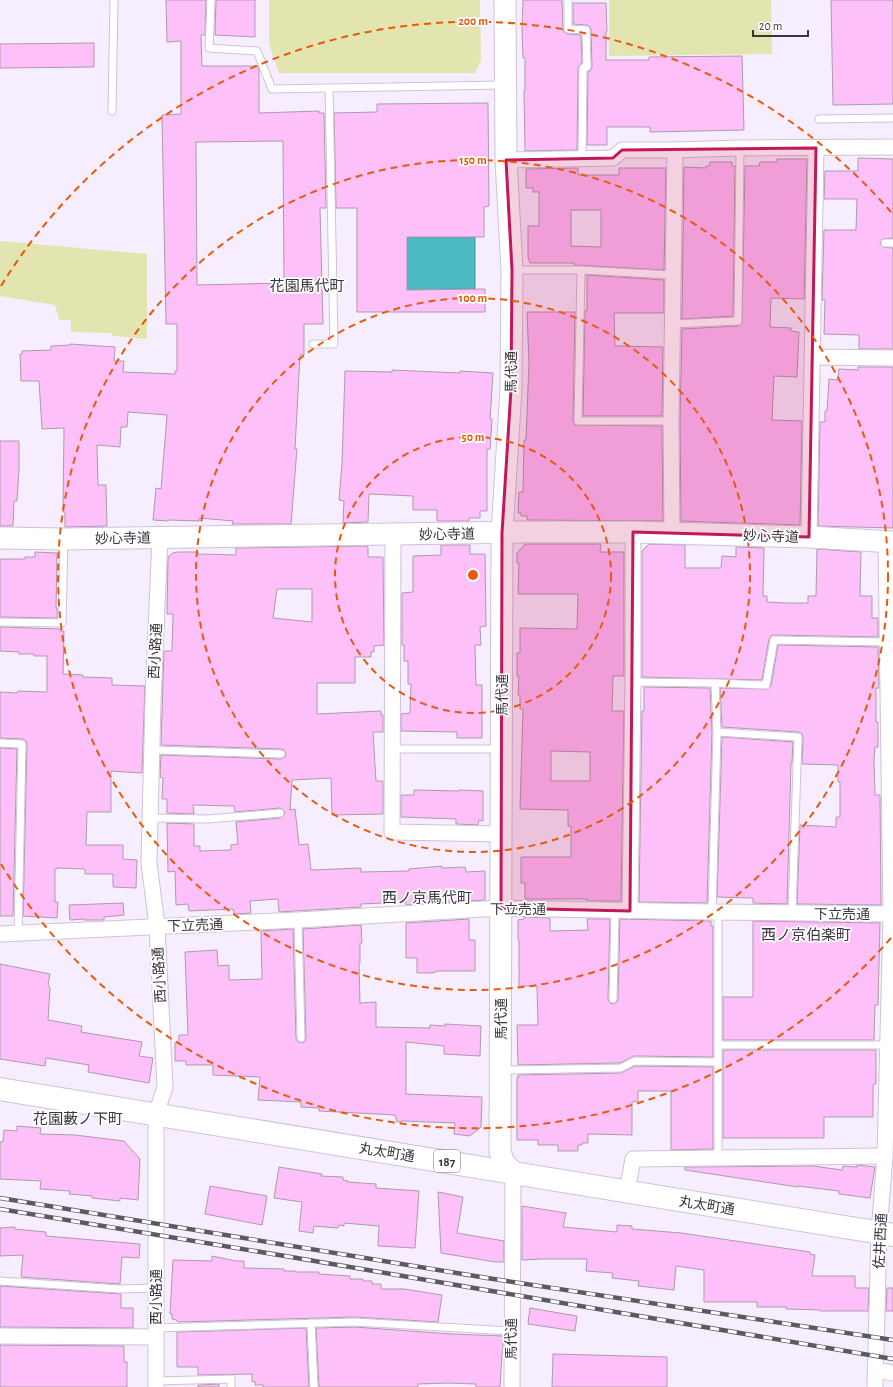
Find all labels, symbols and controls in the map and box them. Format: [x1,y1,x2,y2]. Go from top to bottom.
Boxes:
scale bar [753,12,808,38]
text: 200 m [458,15,488,27]
text: 20 m [759,20,782,32]
text: 150 m [459,154,487,166]
district label: 花園馬代町 [269,277,345,294]
text: 100 m [459,292,487,304]
street label: 馬代通 [503,351,519,393]
text: 50 m [462,431,485,443]
street label: 妙心寺道 [419,527,475,542]
street label: 妙心寺道 [743,528,799,545]
street label: 妙心寺道 [95,531,151,546]
centre of rings [466,568,480,582]
street label: 西小路通 [147,623,164,679]
street label: 馬代通 [494,674,510,716]
district label: 西ノ京馬代町 [382,889,472,906]
street label: 下立売通 [490,902,546,917]
street label: 下立売通 [814,907,870,922]
street label: 下立売通 [167,917,223,934]
district label: 西ノ京伯楽町 [761,927,851,943]
street label: 西小路通 [151,947,168,1003]
street label: 馬代通 [493,998,509,1040]
district label: 花園藪ノ下町 [33,1111,123,1127]
street label: 丸太町通 [358,1141,416,1164]
road number: 187 [434,1150,460,1172]
street label: 丸太町通 [678,1194,736,1217]
street label: 佐井西通 [871,1213,889,1269]
street label: 西小路通 [149,1269,164,1325]
street label: 馬代通 [503,1318,519,1360]

